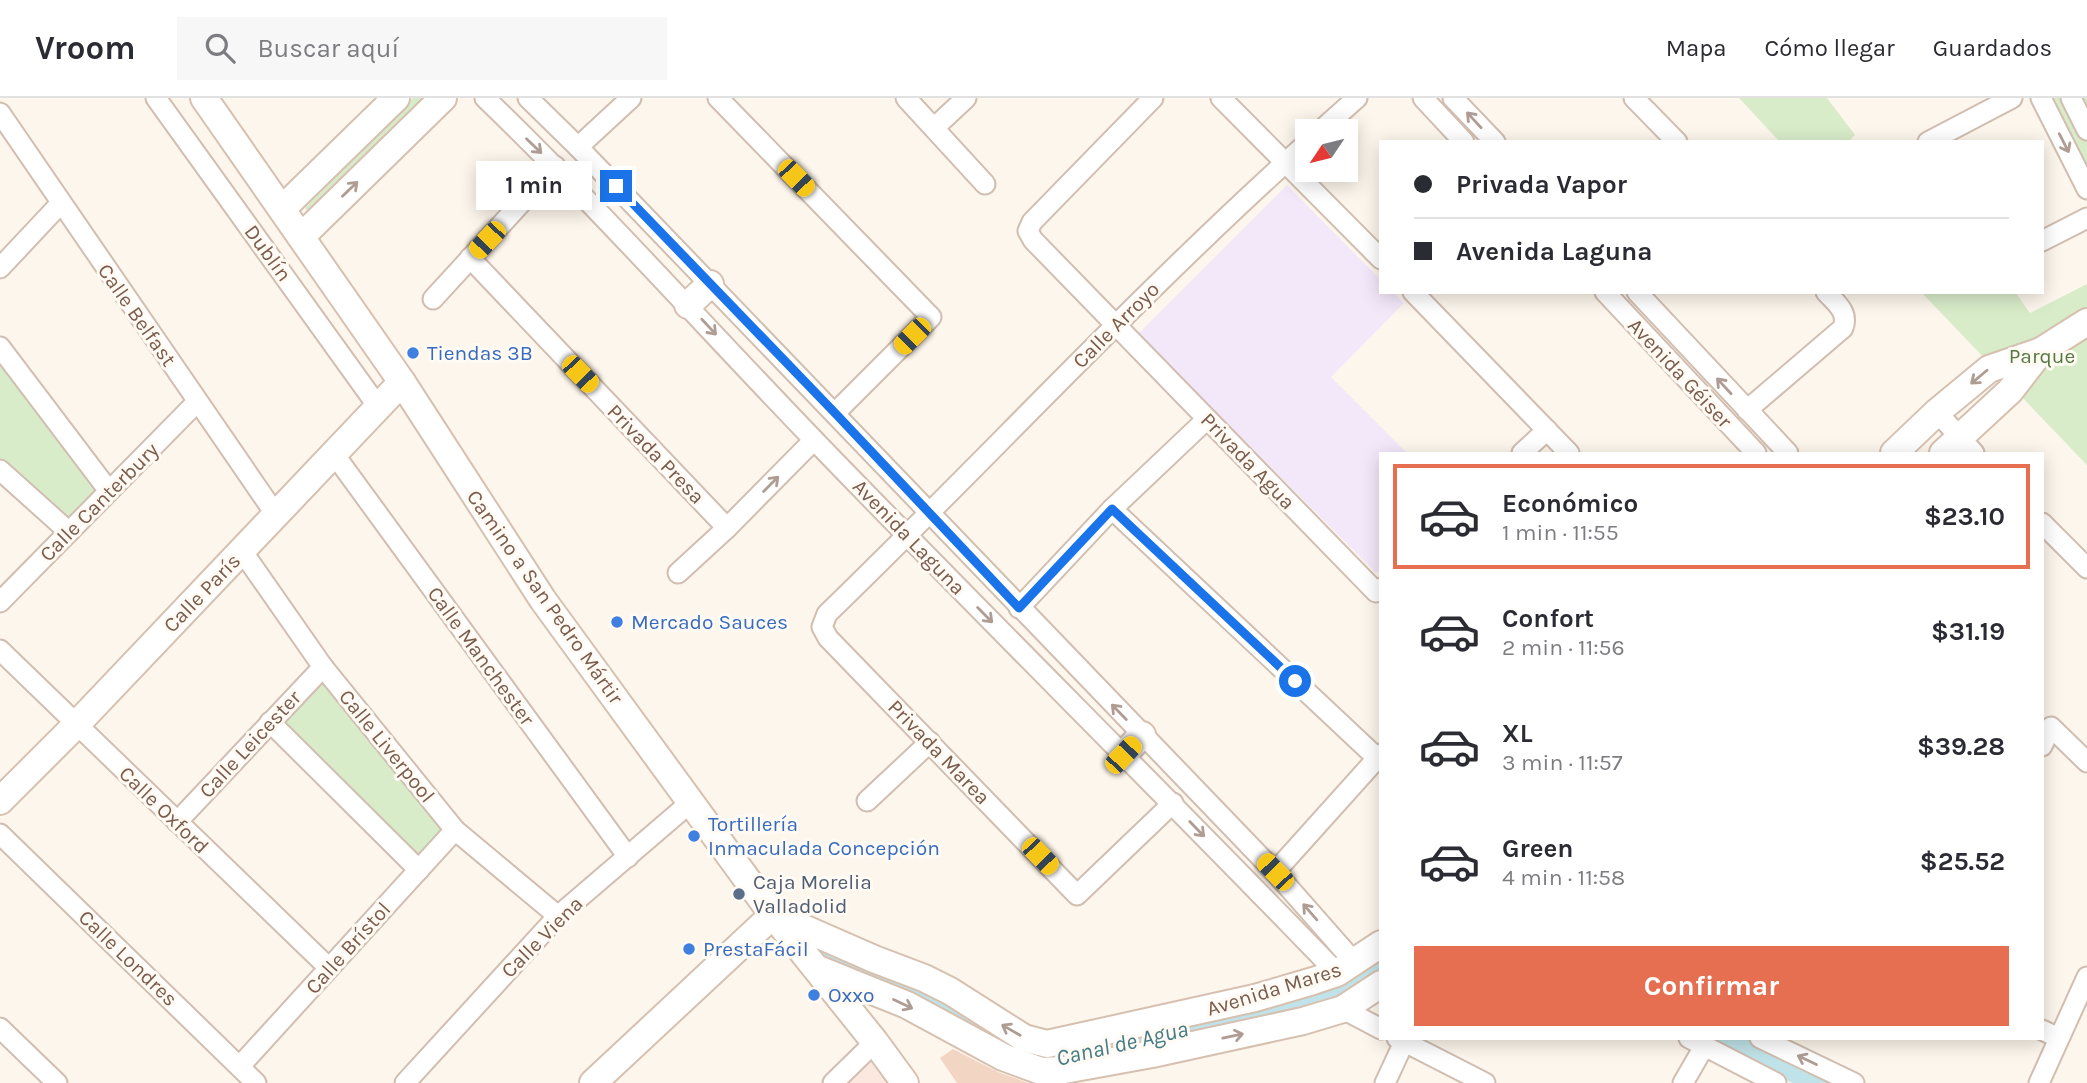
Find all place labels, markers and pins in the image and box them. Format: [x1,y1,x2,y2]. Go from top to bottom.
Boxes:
place label: Tiendas 3B [427,341,533,365]
marker: Tiendas 3B [405,345,421,361]
place label: Mercado Sauces [631,610,788,634]
marker: Mercado Sauces [609,614,625,630]
place label: Tortillería Inmaculada Concepción [708,812,940,860]
marker: Tortillería Inmaculada Concepción [686,828,702,844]
place label: Caja Morelia Valladolid [753,870,872,918]
marker: Caja Morelia Valladolid [731,886,747,902]
place label: PrestaFácil [703,937,809,961]
marker: PrestaFácil [681,941,697,957]
place label: Oxxo [828,983,875,1007]
marker: Oxxo [806,987,822,1003]

